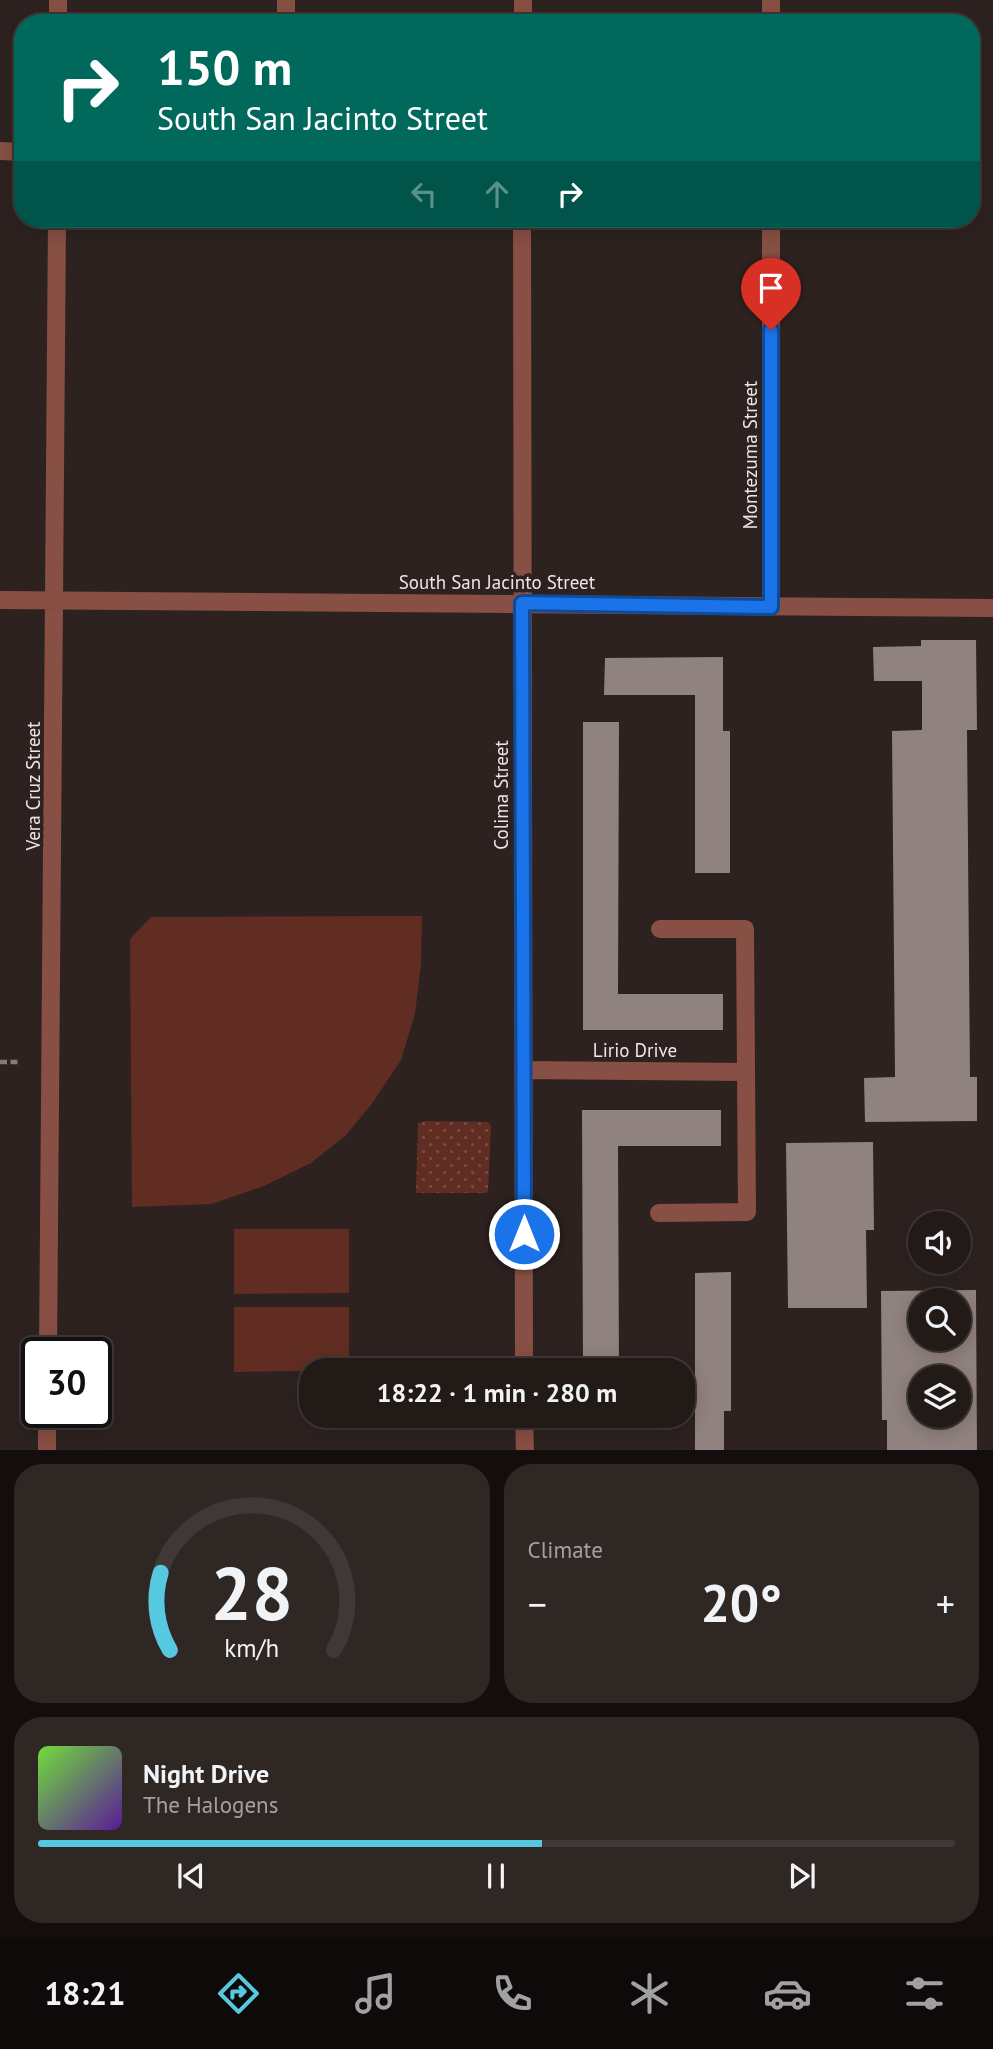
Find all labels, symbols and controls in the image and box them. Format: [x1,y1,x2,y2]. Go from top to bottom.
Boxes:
text: 150 m [157,35,292,99]
icon: right [42,42,133,133]
text: South San Jacinto Street [157,97,488,139]
icon: left [405,175,443,213]
icon: ahead [478,175,516,213]
icon: right [551,175,589,213]
pin [741,258,801,330]
icon: arrive [752,269,790,307]
street label: Montezuma Street [738,380,762,529]
street label: South San Jacinto Street [399,570,596,594]
street label: Vera Cruz Street [21,721,45,852]
street label: Colima Street [489,740,513,850]
street label: Lirio Drive [593,1038,677,1062]
position arrow [487,1197,561,1271]
map controls [908,1211,971,1428]
button: sound [908,1211,971,1274]
button: search [908,1288,971,1351]
speed limit sign: 30 [21,1337,112,1428]
button: layers [908,1365,971,1428]
text: 18:22 · 1 min · 280 m [377,1376,617,1409]
text: Climate [528,1535,603,1564]
text: 28 [210,1546,293,1640]
text: 20° [700,1569,782,1636]
text: − [528,1579,547,1628]
text: + [936,1579,955,1628]
text: km/h [224,1631,279,1663]
text: Night Drive [143,1757,269,1790]
text: The Halogens [143,1790,278,1819]
icon: previous [172,1857,210,1895]
icon: pause [477,1857,515,1895]
icon: next [783,1857,821,1895]
icon: directions [214,1969,263,2018]
icon: music [351,1969,400,2018]
icon: phone [488,1969,537,2018]
icon: climate [625,1969,674,2018]
icon: car [763,1969,812,2018]
icon: filters [900,1969,949,2018]
text: 18:21 [44,1972,125,2014]

